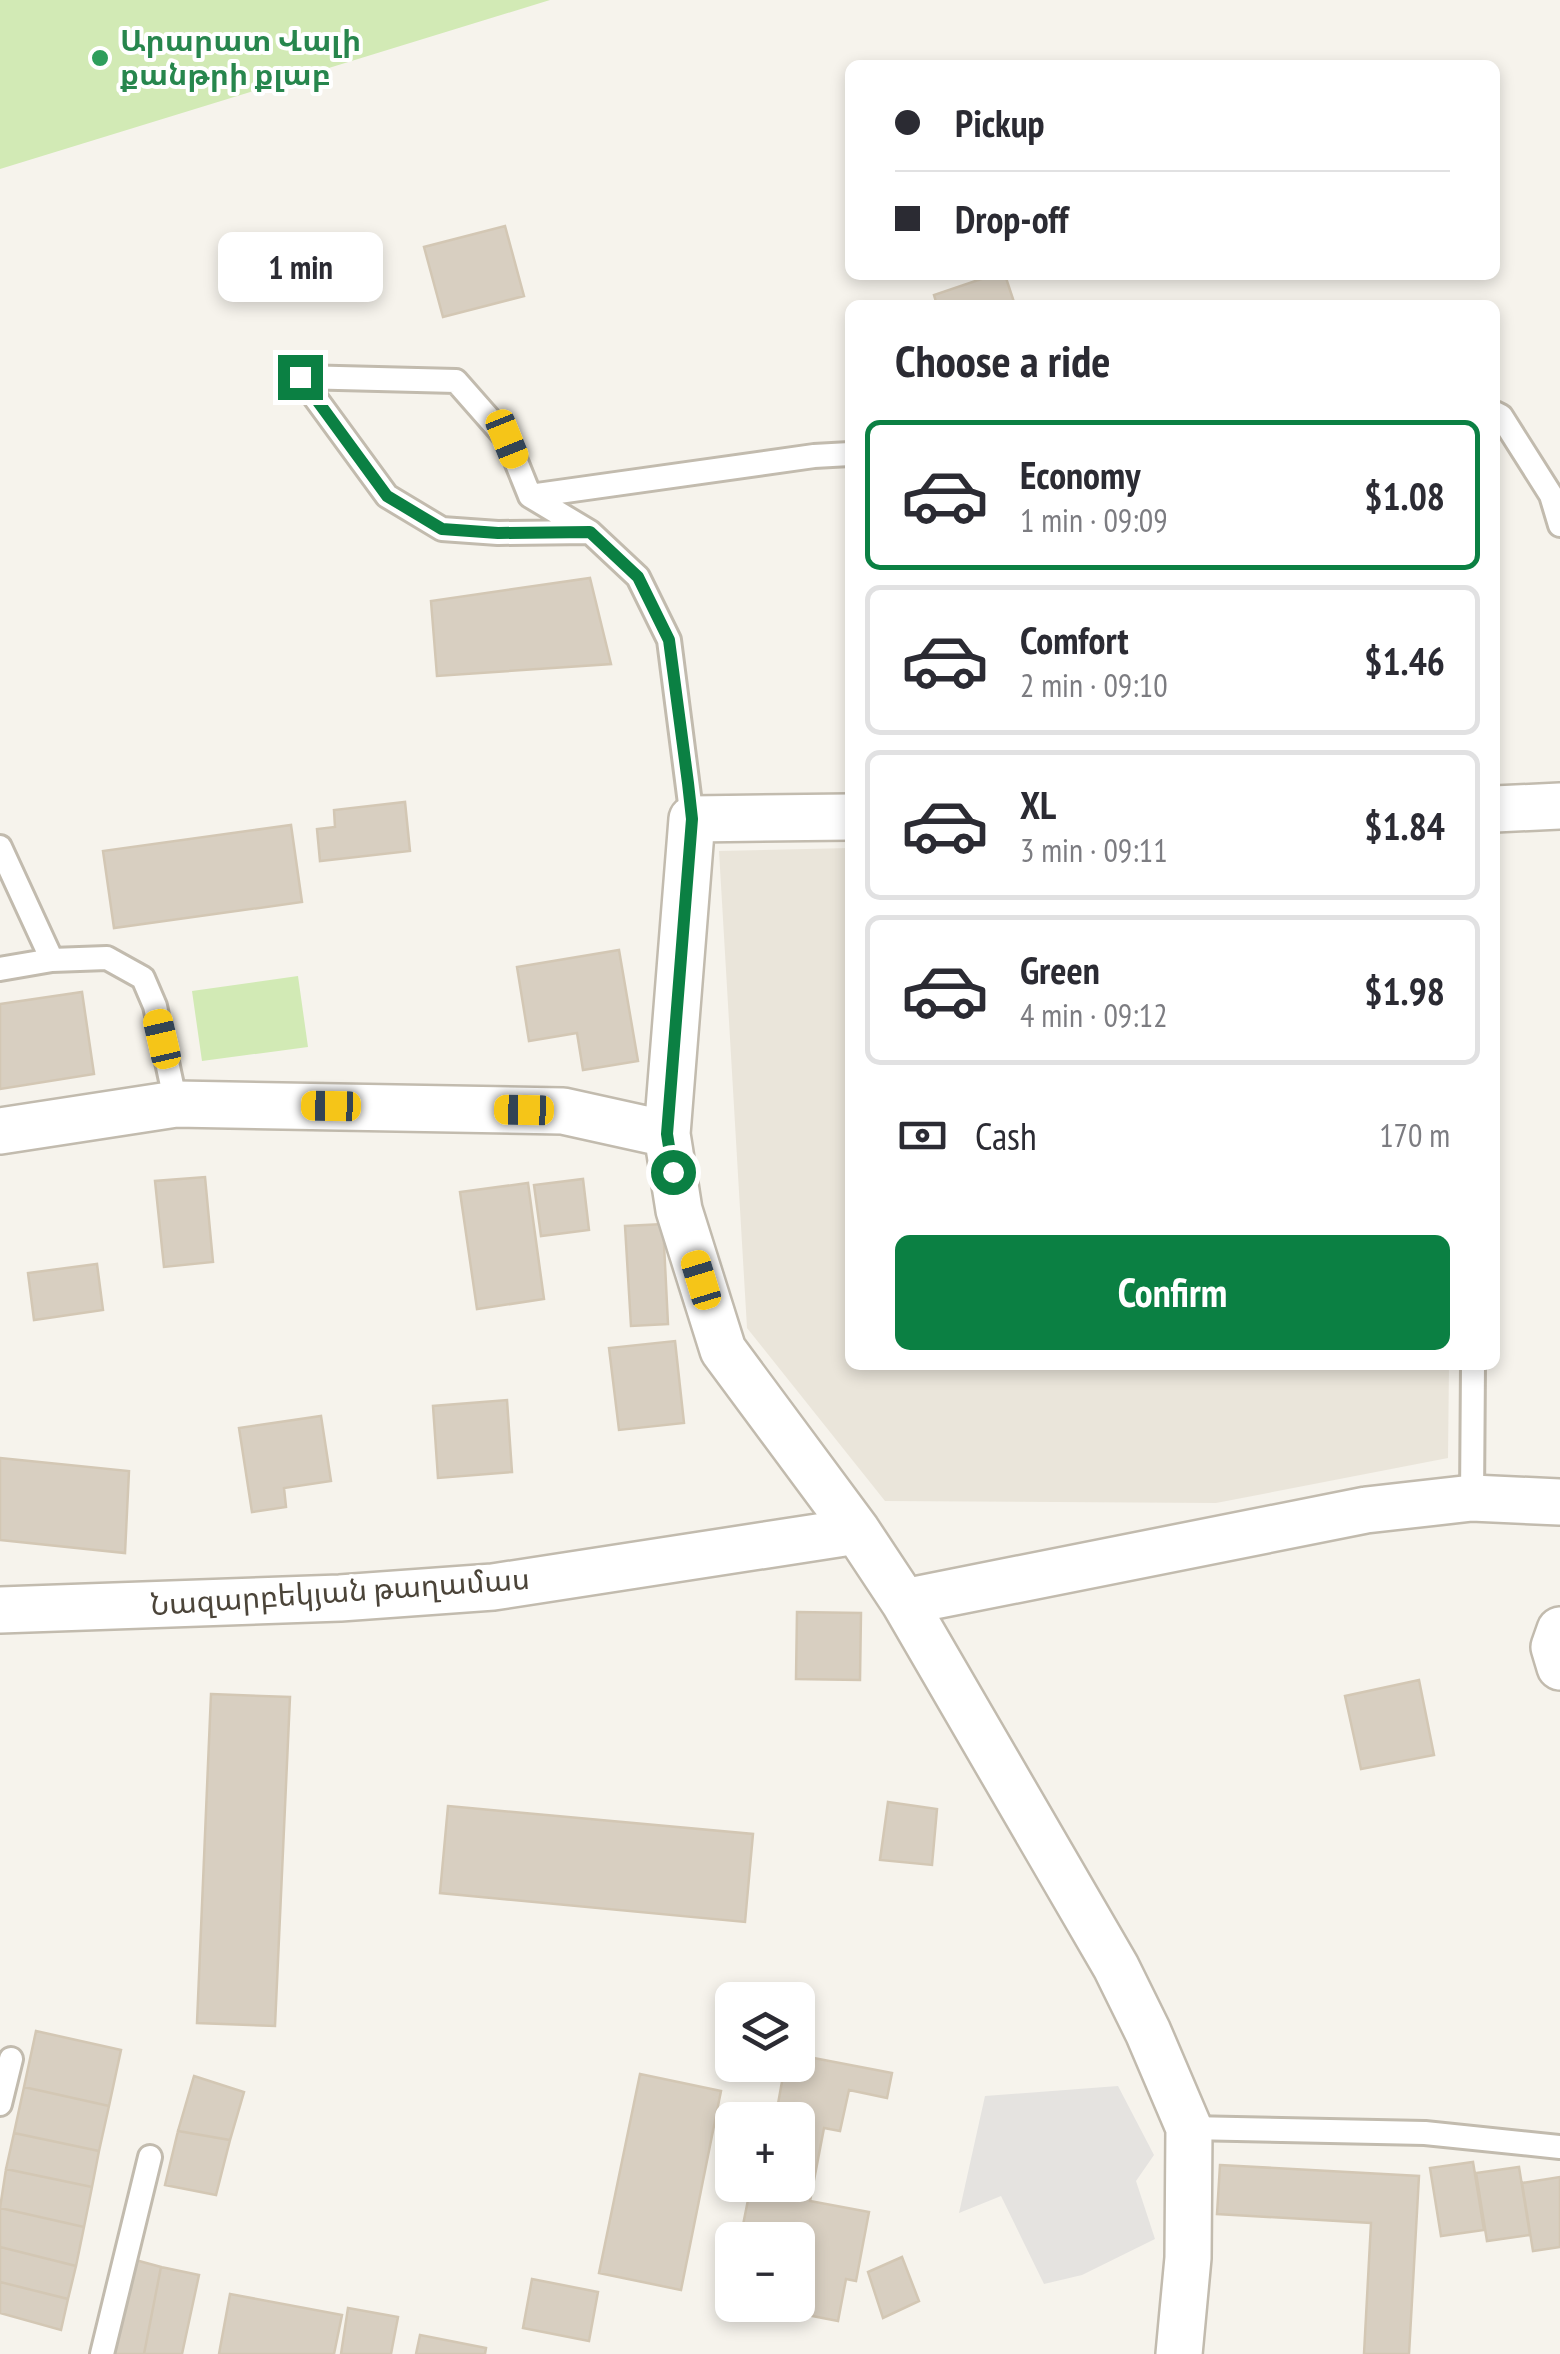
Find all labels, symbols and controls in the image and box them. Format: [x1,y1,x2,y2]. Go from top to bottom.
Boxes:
place label: Արարատ Վալի քանթրի քլաբ [120,20,361,93]
marker: Արարատ Վալի քանթրի քլաբ [89,47,111,69]
text: Pickup [955,98,1045,147]
text: Drop-off [955,194,1069,243]
callout: 1 min [218,232,382,302]
text: 1 min [268,246,333,288]
text: Choose a ride [895,331,1110,389]
route end [278,355,323,400]
car [482,406,532,472]
icon: car [900,450,990,540]
text: Economy [1020,450,1140,499]
text: $1.08 [1364,471,1445,520]
text: 1 min · 09:09 [1020,499,1168,541]
icon: car [900,615,990,705]
text: Comfort [1020,615,1129,664]
text: $1.46 [1364,636,1445,685]
text: 2 min · 09:10 [1020,664,1168,706]
icon: car [900,780,990,870]
text: XL [1020,780,1056,829]
text: $1.84 [1364,801,1445,850]
text: 3 min · 09:11 [1020,829,1168,871]
icon: car [900,945,990,1035]
text: Green [1020,945,1100,994]
text: $1.98 [1364,966,1445,1015]
text: 4 min · 09:12 [1020,994,1168,1036]
car [141,1006,183,1072]
car [301,1090,361,1122]
car [494,1094,554,1126]
icon: cash [895,1108,950,1163]
text: Cash [975,1111,1037,1160]
text: 170 m [1379,1114,1450,1156]
route start [651,1150,696,1195]
button: Confirm [895,1235,1450,1350]
car [678,1247,724,1313]
street label: Նազարբեկյան թաղամաս [149,1558,531,1623]
map controls [715,1982,815,2322]
button: layers [715,1982,815,2082]
button: + [715,2102,815,2202]
button: − [715,2222,815,2322]

